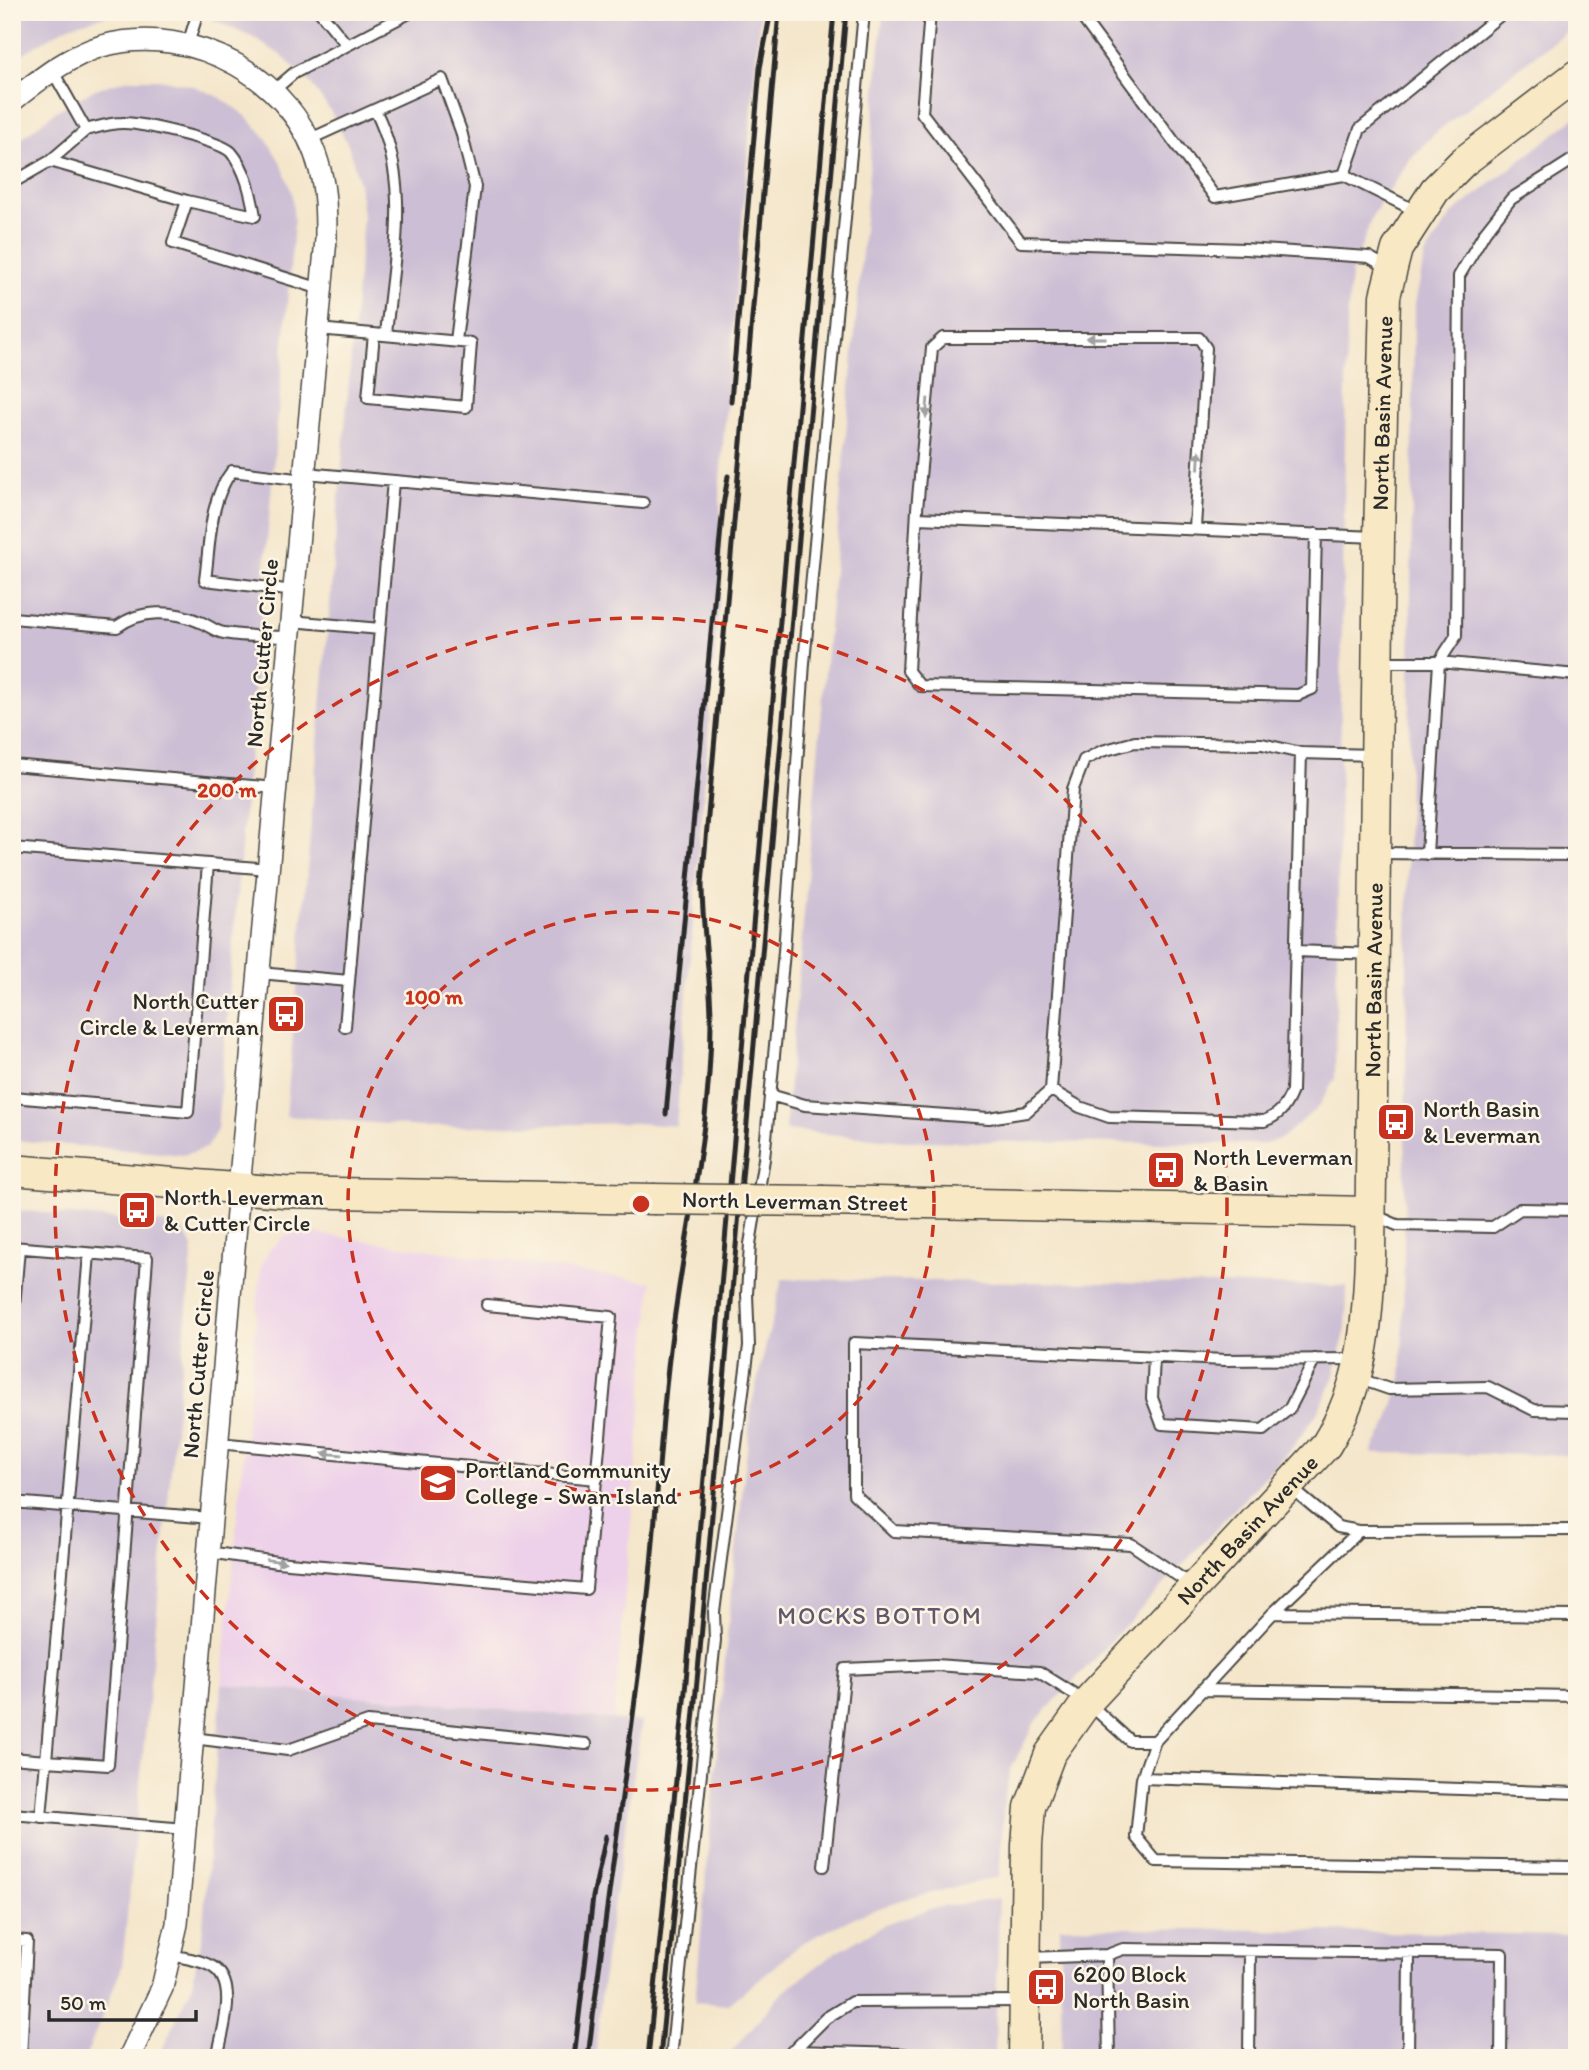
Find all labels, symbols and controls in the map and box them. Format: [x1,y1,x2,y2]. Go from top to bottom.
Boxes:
street label: North Basin Avenue [1366,315,1399,511]
one-way arrow [1084,332,1106,344]
one-way arrow [921,398,932,420]
one-way arrow [1194,449,1205,471]
street label: North Cutter Circle [240,558,284,748]
text: 200 m [197,777,257,802]
street label: North Basin Avenue [1358,882,1389,1078]
text: 100 m [405,984,463,1009]
place label: North Cutter Circle & Leverman [79,987,259,1041]
bus stop icon: North Cutter Circle & Leverman [265,993,307,1035]
place label: North Basin & Leverman [1423,1095,1540,1149]
bus stop icon: North Basin & Leverman [1375,1101,1417,1143]
place label: North Leverman & Basin [1193,1143,1353,1197]
bus stop icon: North Leverman & Basin [1145,1149,1187,1191]
place label: North Leverman & Cutter Circle [164,1183,324,1237]
street label: North Leverman Street [682,1185,908,1217]
bus stop icon: North Leverman & Cutter Circle [116,1189,158,1231]
centre of rings [629,1192,653,1216]
street label: North Cutter Circle [176,1269,220,1459]
one-way arrow [321,1448,343,1459]
street label: North Basin Avenue [1171,1449,1324,1611]
place label: Portland Community College - Swan Island [465,1456,678,1510]
school or university icon: Portland Community College - Swan Island [417,1462,459,1504]
one-way arrow [265,1556,287,1567]
district label: MOCKS BOTTOM [777,1601,983,1630]
place label: 6200 Block North Basin [1073,1960,1190,2014]
bus stop icon: 6200 Block North Basin [1025,1966,1067,2008]
scale bar [49,1979,196,2023]
text: 50 m [60,1990,107,2015]

